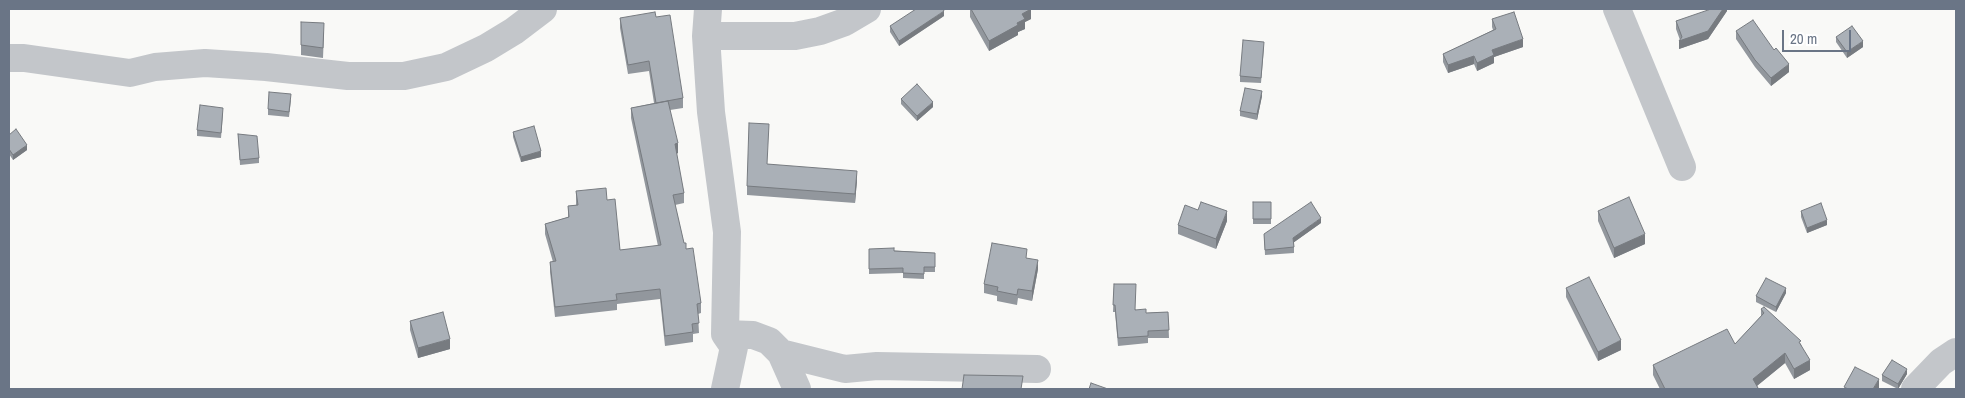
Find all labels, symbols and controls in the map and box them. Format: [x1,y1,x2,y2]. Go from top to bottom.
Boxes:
scale bar [1785,20,1854,52]
text: 20 m [1790,28,1817,49]

